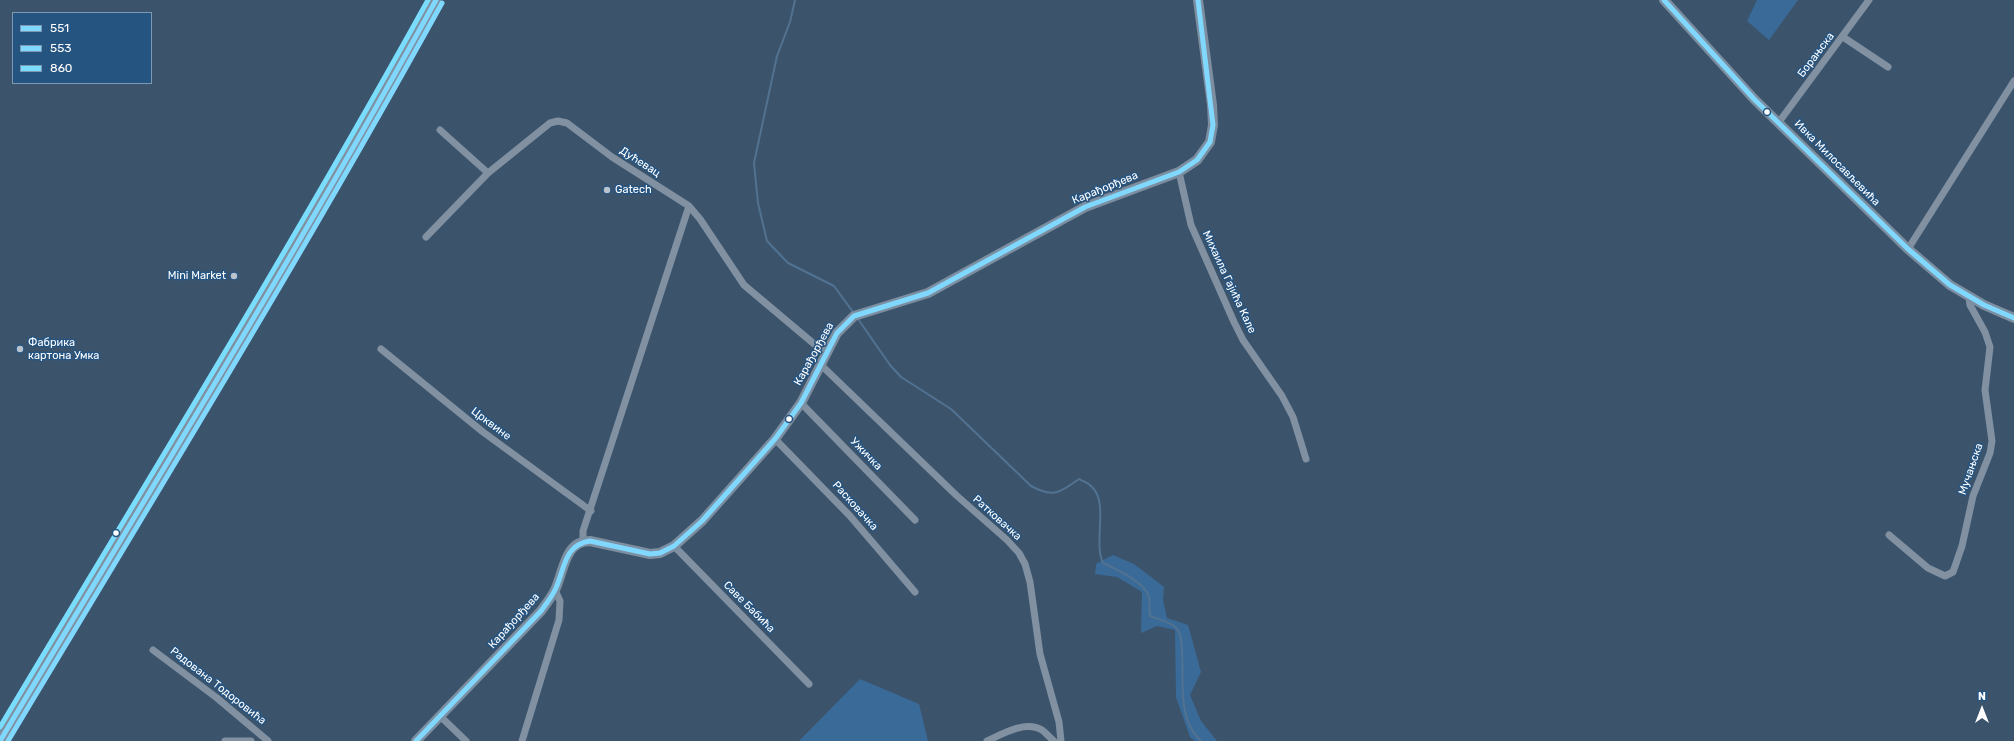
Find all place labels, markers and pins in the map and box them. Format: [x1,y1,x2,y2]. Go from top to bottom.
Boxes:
unlabelled marker [1762,107,1772,117]
place label: Gatech [615,183,652,197]
marker: Gatech [602,185,612,195]
place label: Mini Market [168,269,226,283]
marker: Mini Market [229,271,239,281]
place label: Фабрика картона Умка [28,336,99,362]
marker: Фабрика картона Умка [15,344,25,354]
unlabelled marker [784,414,794,424]
unlabelled marker [111,528,121,538]

